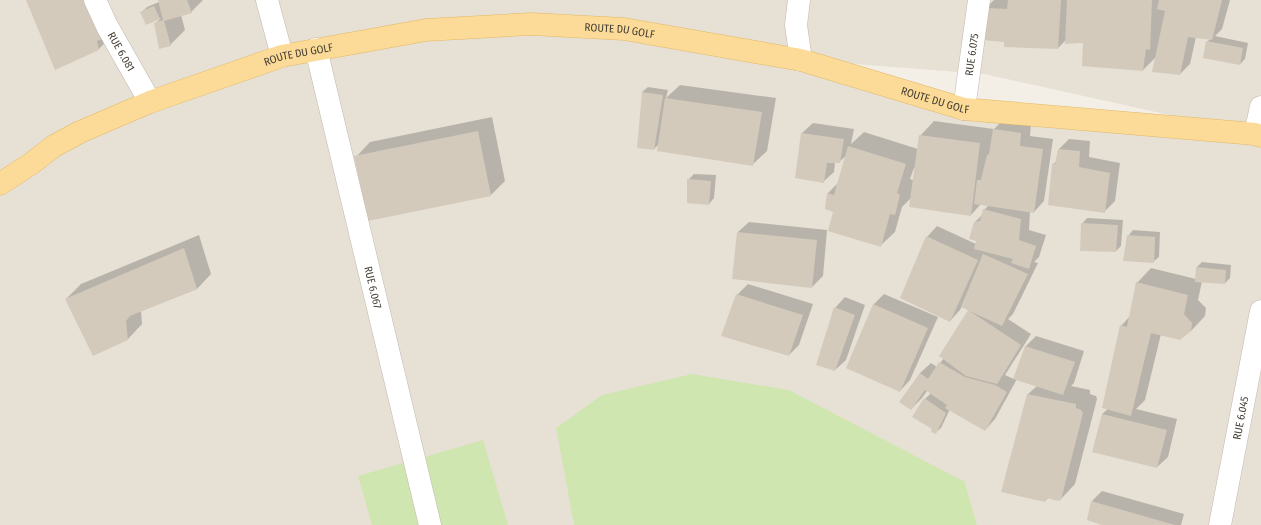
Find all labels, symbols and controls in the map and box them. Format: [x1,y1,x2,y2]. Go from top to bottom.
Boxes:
street label: ROUTE DU GOLF [584,20,656,41]
street label: RUE 6.081 [105,30,138,74]
street label: RUE 6.075 [962,32,981,77]
street label: ROUTE DU GOLF [262,40,334,68]
street label: ROUTE DU GOLF [900,84,970,116]
street label: RUE 6.067 [362,265,385,310]
street label: RUE 6.045 [1230,395,1251,441]

